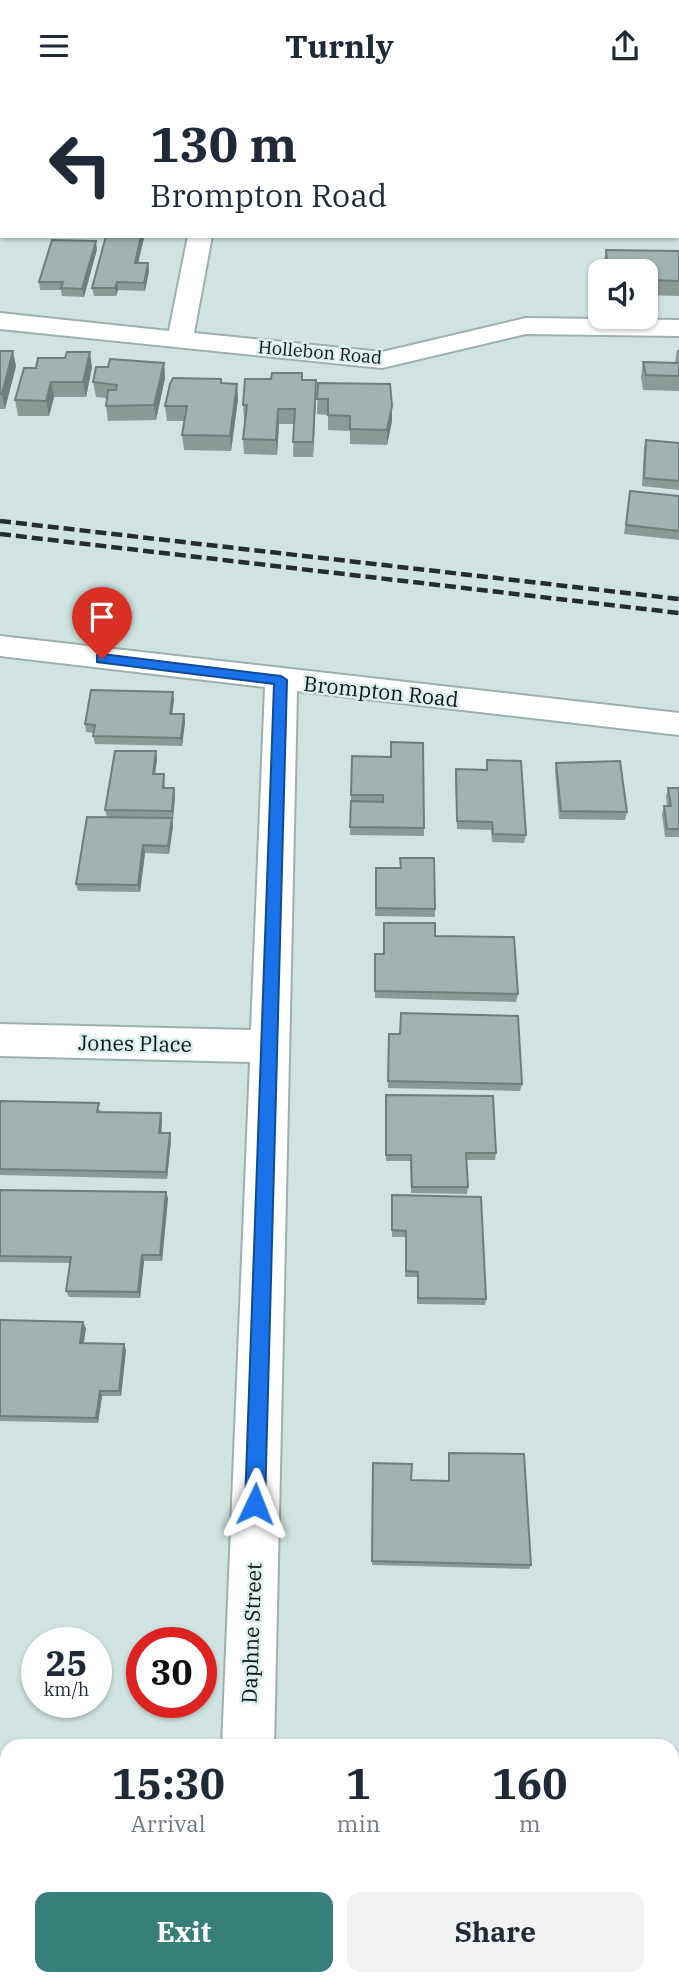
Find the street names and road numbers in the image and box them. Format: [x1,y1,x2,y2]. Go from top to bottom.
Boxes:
street label: Hollebon Road [257,335,383,369]
street label: Brompton Road [302,669,460,713]
street label: Jones Place [78,1028,192,1058]
street label: Daphne Street [235,1562,267,1704]

